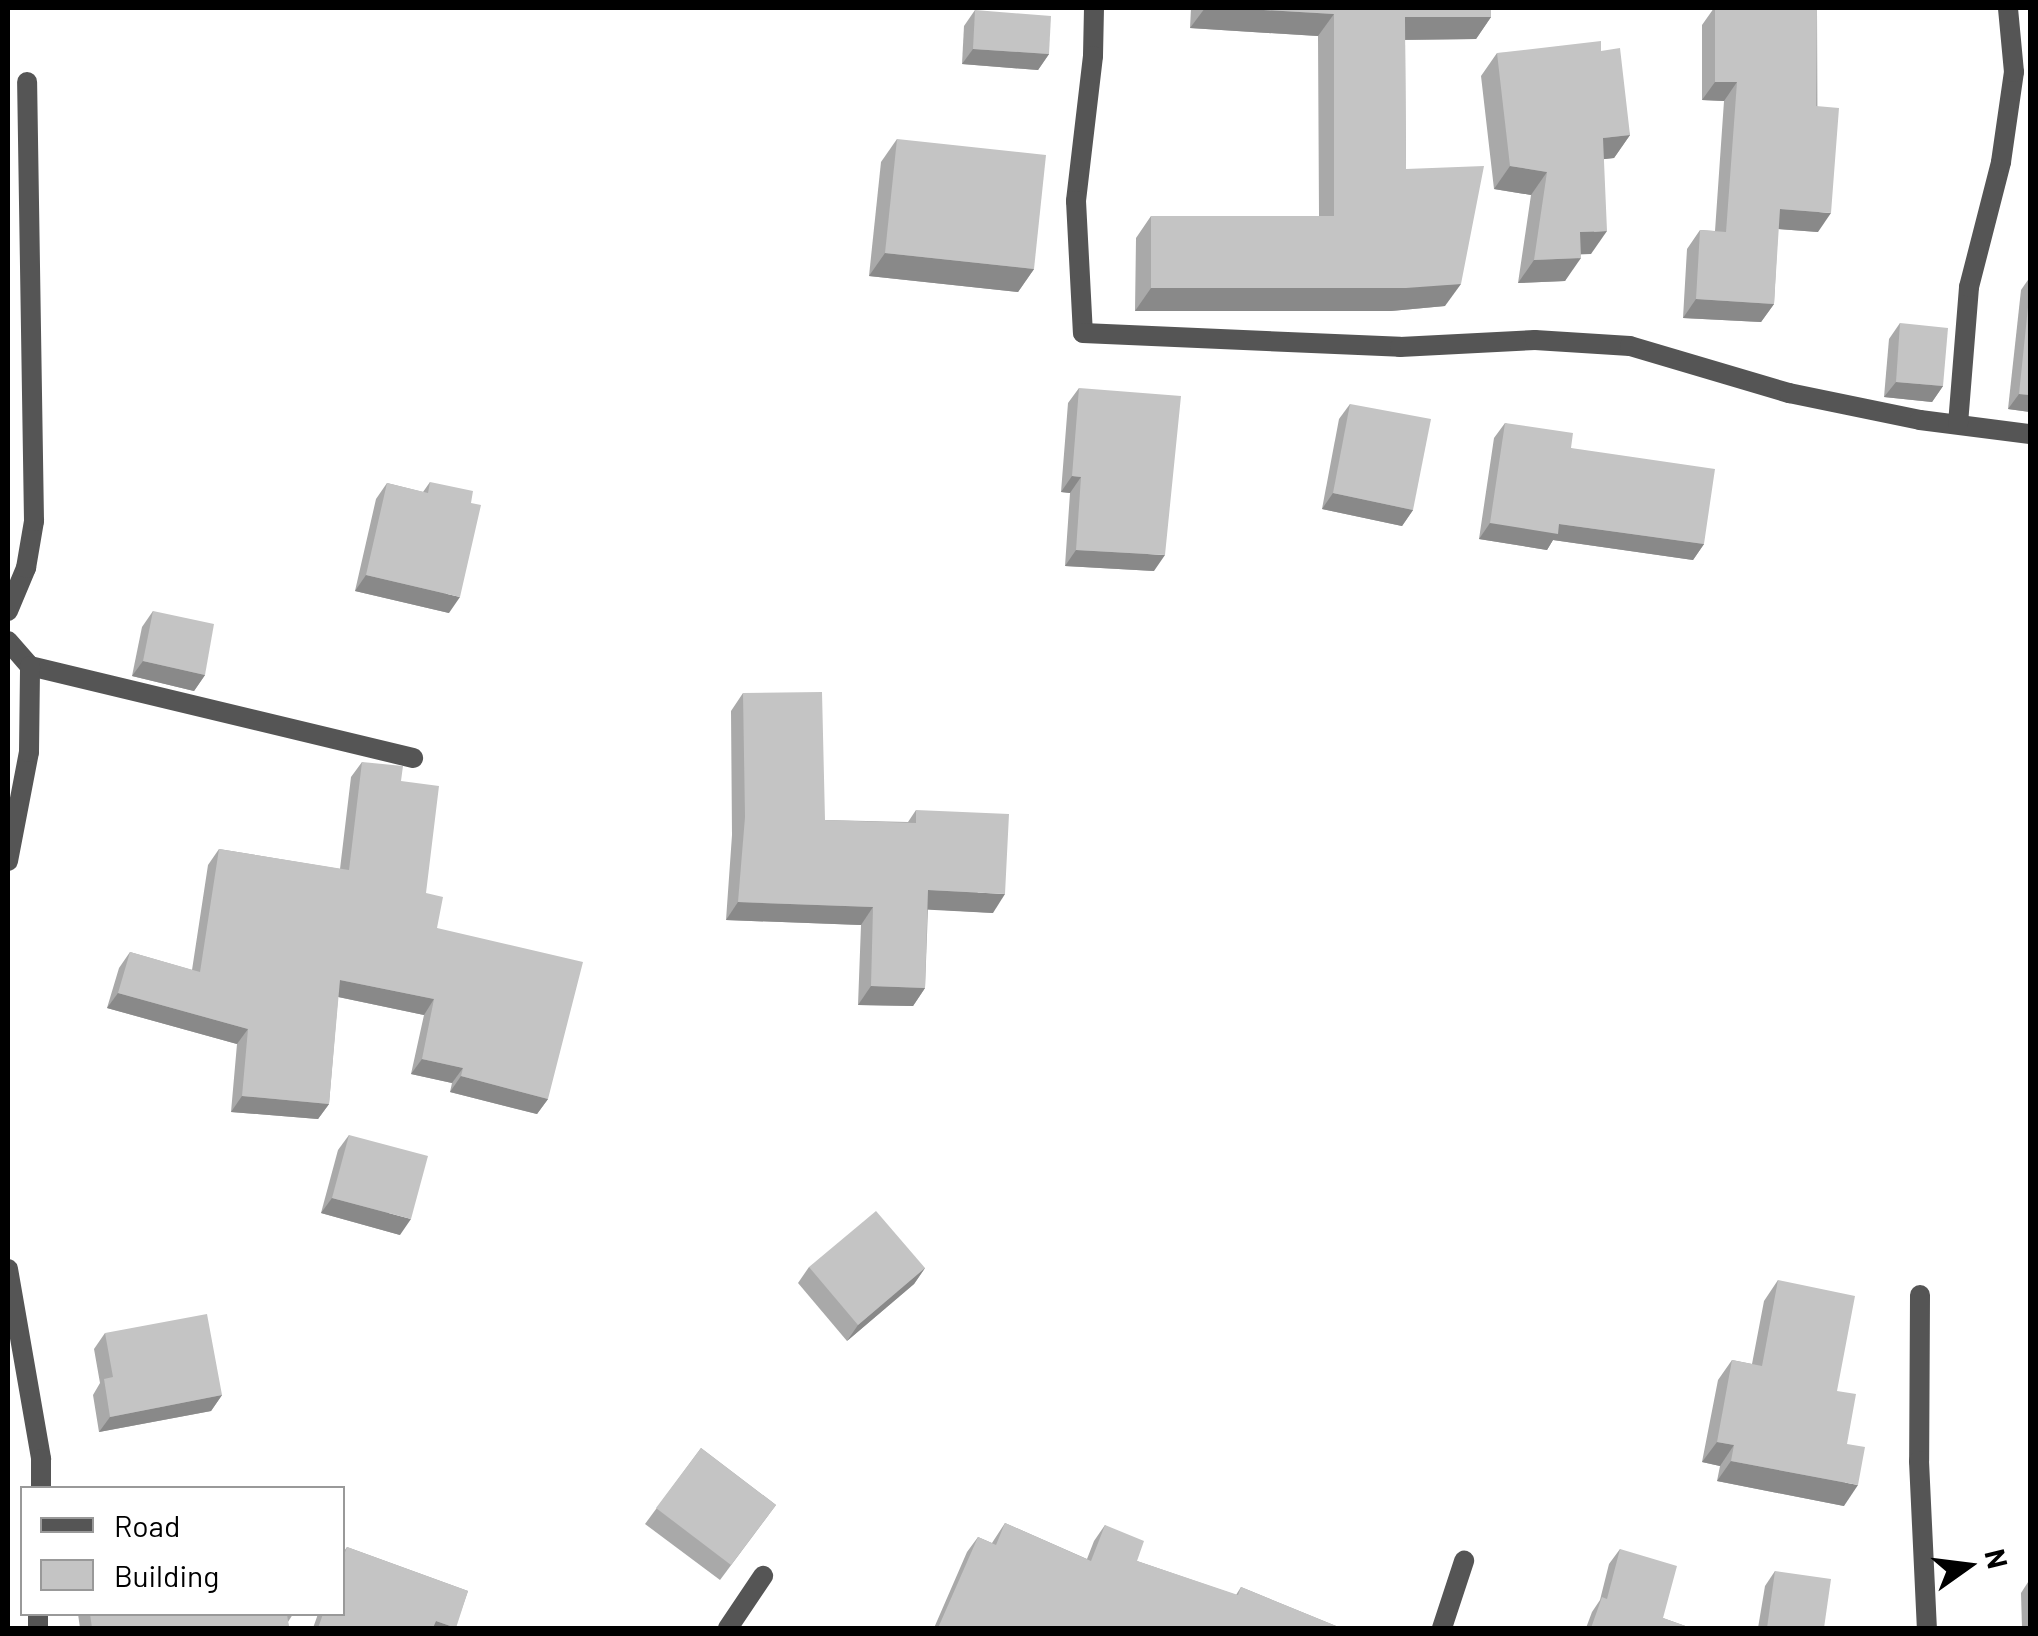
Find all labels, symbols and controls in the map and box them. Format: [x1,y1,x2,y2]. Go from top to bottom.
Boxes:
legend [20,1486,345,1616]
text: Road [114,1507,180,1543]
north arrow [1918,1516,2018,1616]
text: N [1978,1546,2016,1572]
text: Building [114,1557,219,1593]

